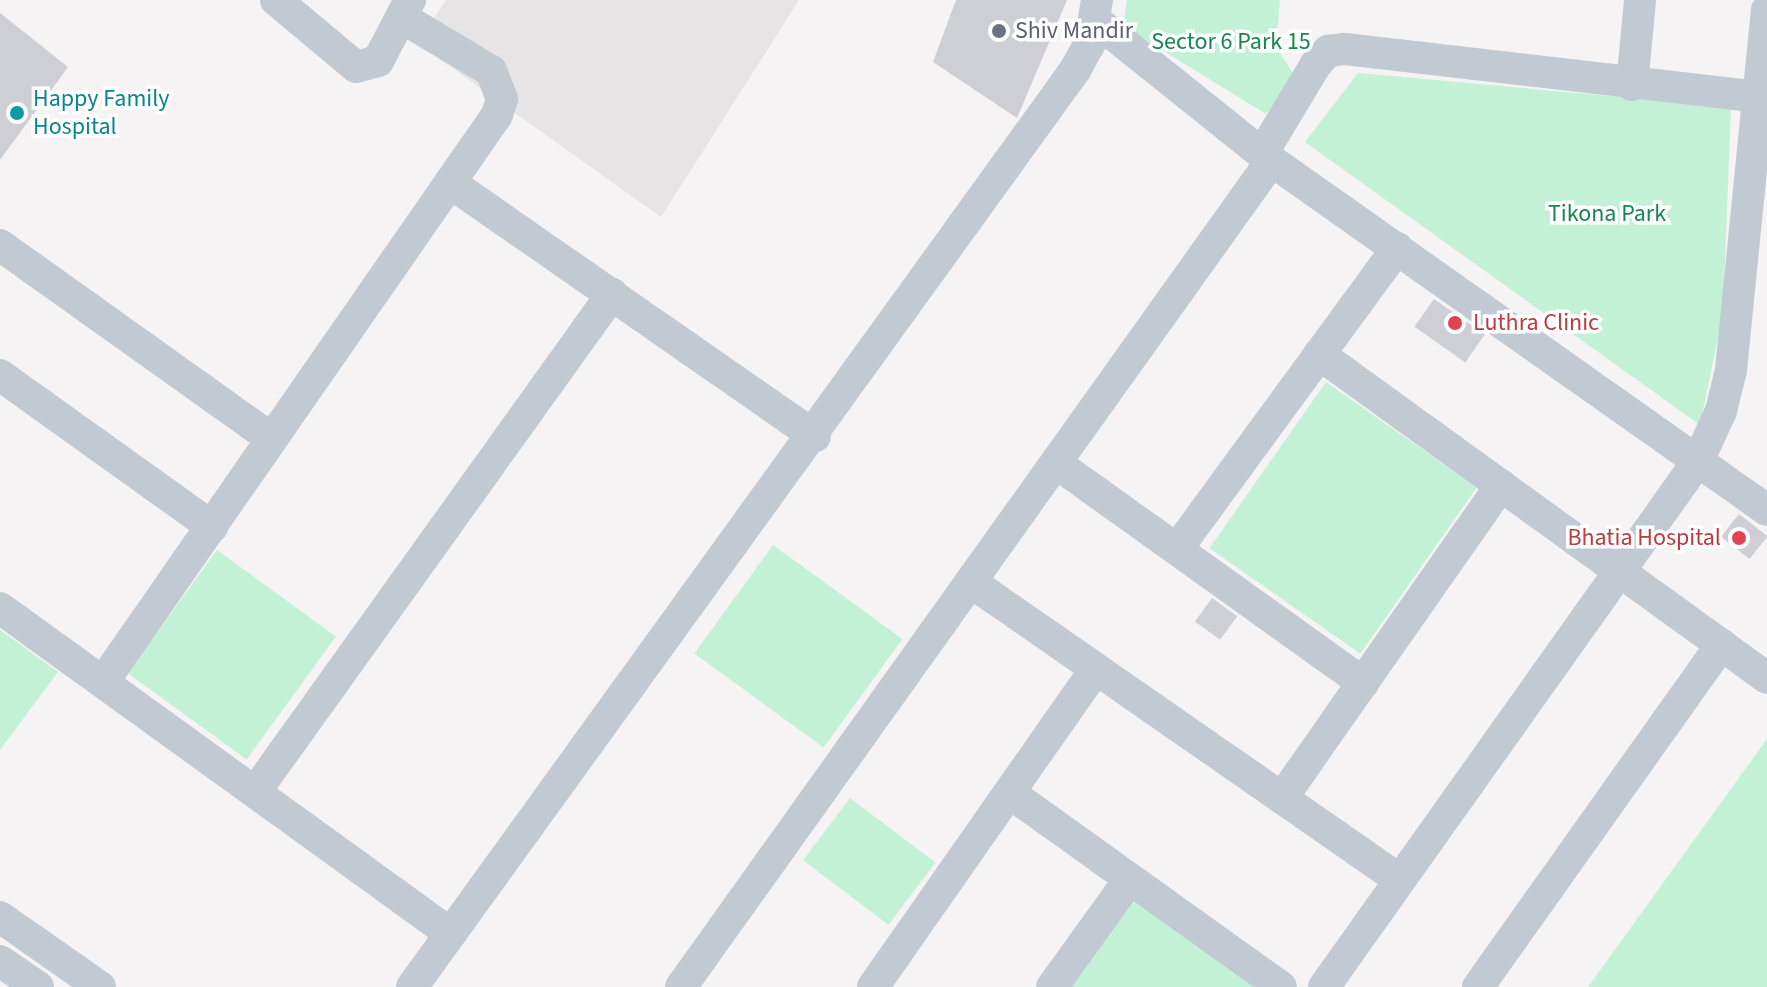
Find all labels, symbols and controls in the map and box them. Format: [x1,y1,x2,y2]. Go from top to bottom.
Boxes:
place label: Shiv Mandir [1015,17,1133,45]
marker: Shiv Mandir [990,22,1008,40]
park label: Sector 6 Park 15 [1151,28,1311,56]
place label: Happy Family Hospital [33,85,170,141]
marker: Happy Family Hospital [8,104,26,122]
park label: Tikona Park [1548,200,1666,228]
place label: Luthra Clinic [1473,309,1599,337]
marker: Luthra Clinic [1444,312,1466,334]
place label: Bhatia Hospital [1567,524,1721,552]
marker: Bhatia Hospital [1728,527,1750,549]

